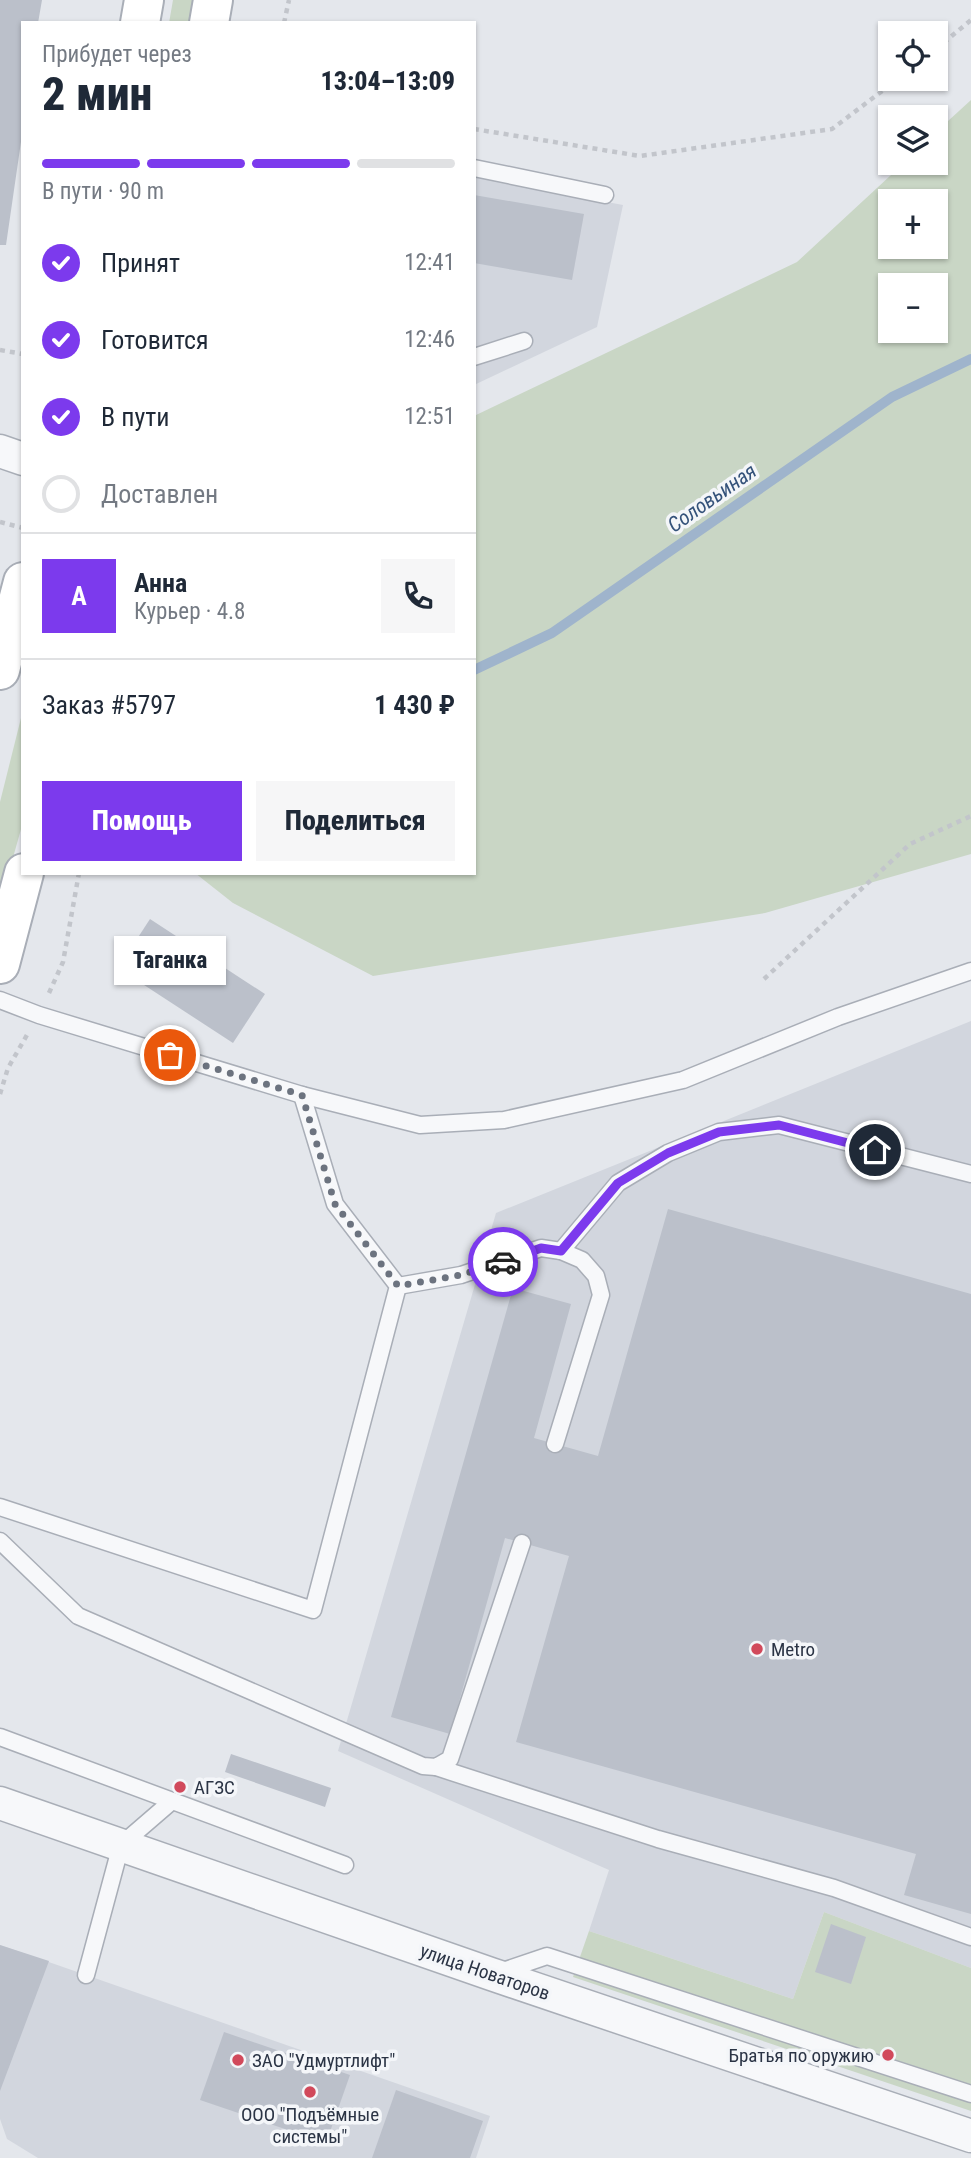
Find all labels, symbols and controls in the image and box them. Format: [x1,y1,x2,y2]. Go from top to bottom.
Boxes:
map controls [878,21,948,343]
button: locate [878,21,948,91]
text: Прибудет через [42,41,192,68]
text: 13:04–13:09 [321,66,455,96]
text: 2 мин [42,67,152,121]
button: layers [878,105,948,175]
text: В пути · 90 m [42,178,164,205]
button: + [878,189,948,259]
icon: check [42,244,80,282]
text: Принят [101,248,180,278]
text: 12:41 [404,249,455,276]
button: − [878,273,948,343]
icon: check [42,321,80,359]
text: Готовится [101,325,209,355]
text: 12:46 [404,326,455,353]
icon: check [42,398,80,436]
text: В пути [101,402,170,432]
text: 12:51 [404,403,455,430]
water label: Соловьиная [663,459,761,537]
text: Доставлен [101,479,218,509]
button: phone [381,559,455,633]
text: Анна [134,568,187,598]
text: А [71,581,87,611]
text: Курьер · 4.8 [134,598,245,625]
text: Заказ #5797 [42,690,176,720]
text: 1 430 ₽ [374,690,455,720]
button: Помощь [42,781,242,861]
button: Поделиться [256,781,455,861]
callout: Таганка [114,936,226,985]
text: Таганка [133,947,207,974]
pin [140,1025,200,1085]
icon: bag [151,1036,189,1074]
pin [845,1120,905,1180]
icon: home [856,1131,894,1169]
courier [468,1227,538,1297]
icon: car [484,1243,522,1281]
place label: Metro [771,1638,815,1661]
marker: Metro [749,1641,765,1657]
place label: АГЗС [194,1776,235,1799]
marker: АГЗС [172,1779,188,1795]
street label: улица Новаторов [417,1939,553,2005]
place label: Братья по оружию [729,2044,874,2067]
marker: Братья по оружию [880,2047,896,2063]
place label: ЗАО "Удмуртлифт" [252,2049,395,2072]
marker: ЗАО "Удмуртлифт" [230,2052,246,2068]
marker: ООО "Подъёмные системы" [302,2084,318,2100]
place label: ООО "Подъёмные системы" [241,2103,379,2148]

